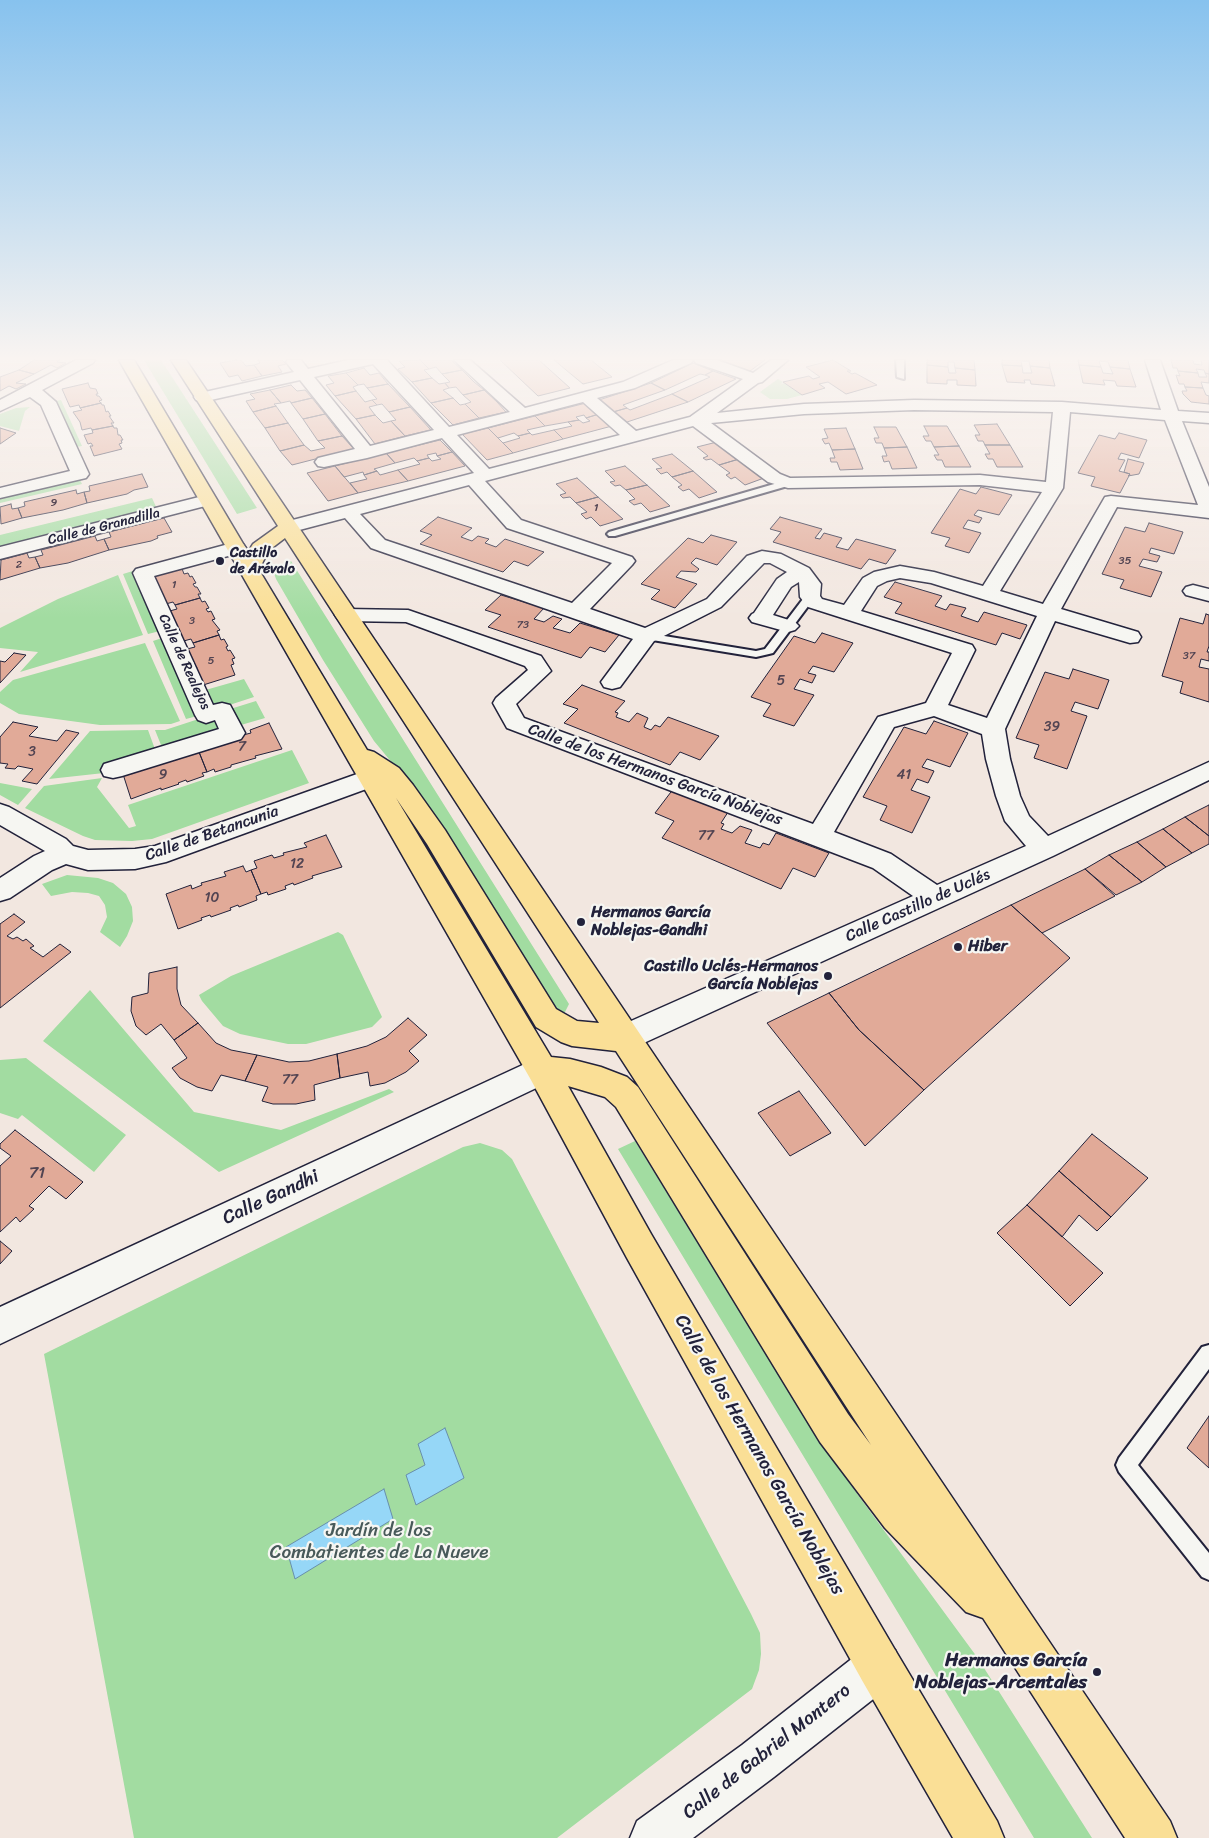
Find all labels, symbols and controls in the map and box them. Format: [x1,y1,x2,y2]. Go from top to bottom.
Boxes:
house number: 9 [51,496,57,510]
house number: 1 [594,501,598,515]
street label: Calle de Granadilla [46,505,162,549]
place label: Castillo de Arévalo [230,545,295,578]
house number: 35 [1119,554,1131,568]
marker: Castillo de Arévalo [214,555,226,567]
house number: 2 [16,558,22,572]
house number: 1 [172,578,176,592]
street label: Calle de Realejos [154,611,214,713]
house number: 3 [189,614,195,628]
house number: 73 [517,618,529,632]
house number: 37 [1183,649,1195,663]
house number: 5 [208,654,214,668]
house number: 5 [777,673,785,689]
house number: 39 [1044,719,1060,735]
street label: Calle de los Hermanos García Noblejas [525,720,785,830]
house number: 7 [238,739,246,755]
house number: 3 [28,744,36,760]
house number: 9 [159,767,167,783]
house number: 41 [897,767,911,783]
street label: Calle de Betancunia [143,802,281,866]
house number: 77 [698,828,714,844]
house number: 12 [290,856,304,872]
street label: Calle Castillo de Uclés [843,865,993,947]
house number: 10 [205,890,219,906]
place label: Hermanos García Noblejas-Gandhi [591,903,711,941]
marker: Hermanos García Noblejas-Gandhi [575,916,587,928]
place label: Hiber [968,937,1007,957]
marker: Hiber [952,941,964,953]
place label: Castillo Uclés-Hermanos García Noblejas [644,957,818,995]
marker: Castillo Uclés-Hermanos García Noblejas [822,970,834,982]
house number: 77 [282,1072,298,1088]
house number: 71 [29,1164,45,1184]
street label: Calle Gandhi [219,1166,323,1230]
street label: Calle de los Hermanos García Noblejas [669,1311,849,1599]
park label: Jardín de los Combatientes de La Nueve [270,1520,488,1564]
place label: Hermanos García Noblejas-Arcentales [915,1650,1087,1694]
marker: Hermanos García Noblejas-Arcentales [1091,1666,1103,1678]
street label: Calle de Gabriel Montero [679,1679,855,1825]

